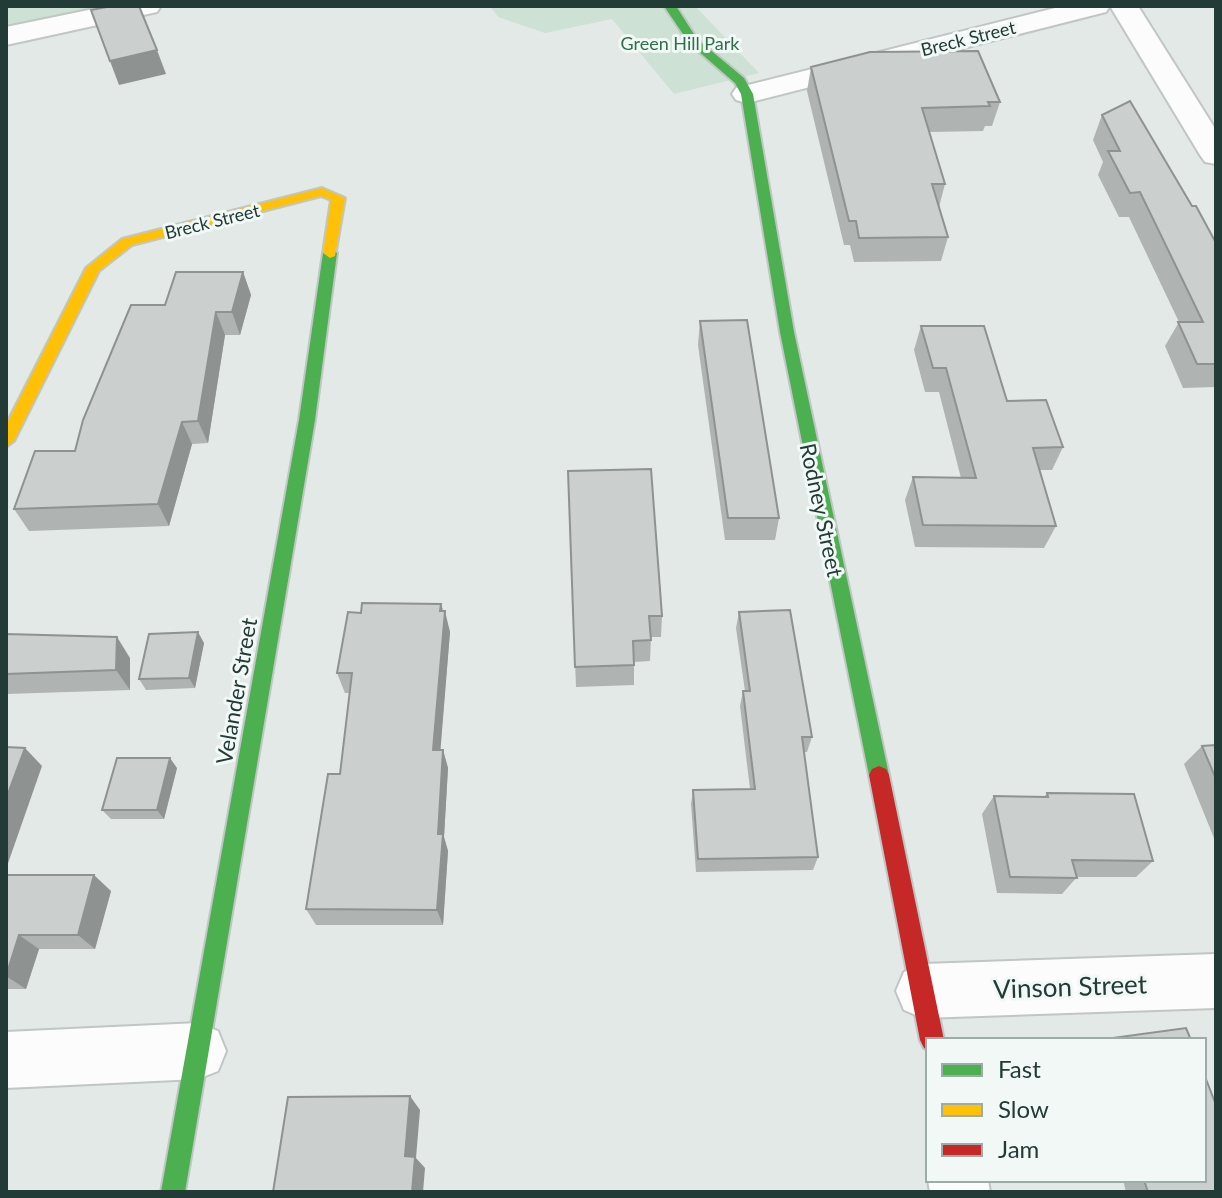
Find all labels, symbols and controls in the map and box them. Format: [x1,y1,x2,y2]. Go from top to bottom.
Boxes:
street label: Breck Street [918,15,1018,60]
park label: Green Hill Park [620,32,740,54]
street label: Breck Street [162,198,262,243]
street label: Rodney Street [795,441,849,579]
street label: Velander Street [210,616,262,766]
street label: Vinson Street [992,967,1148,1005]
legend [926,1038,1206,1182]
text: Fast [998,1054,1041,1083]
text: Slow [998,1094,1049,1123]
text: Jam [998,1134,1039,1163]

